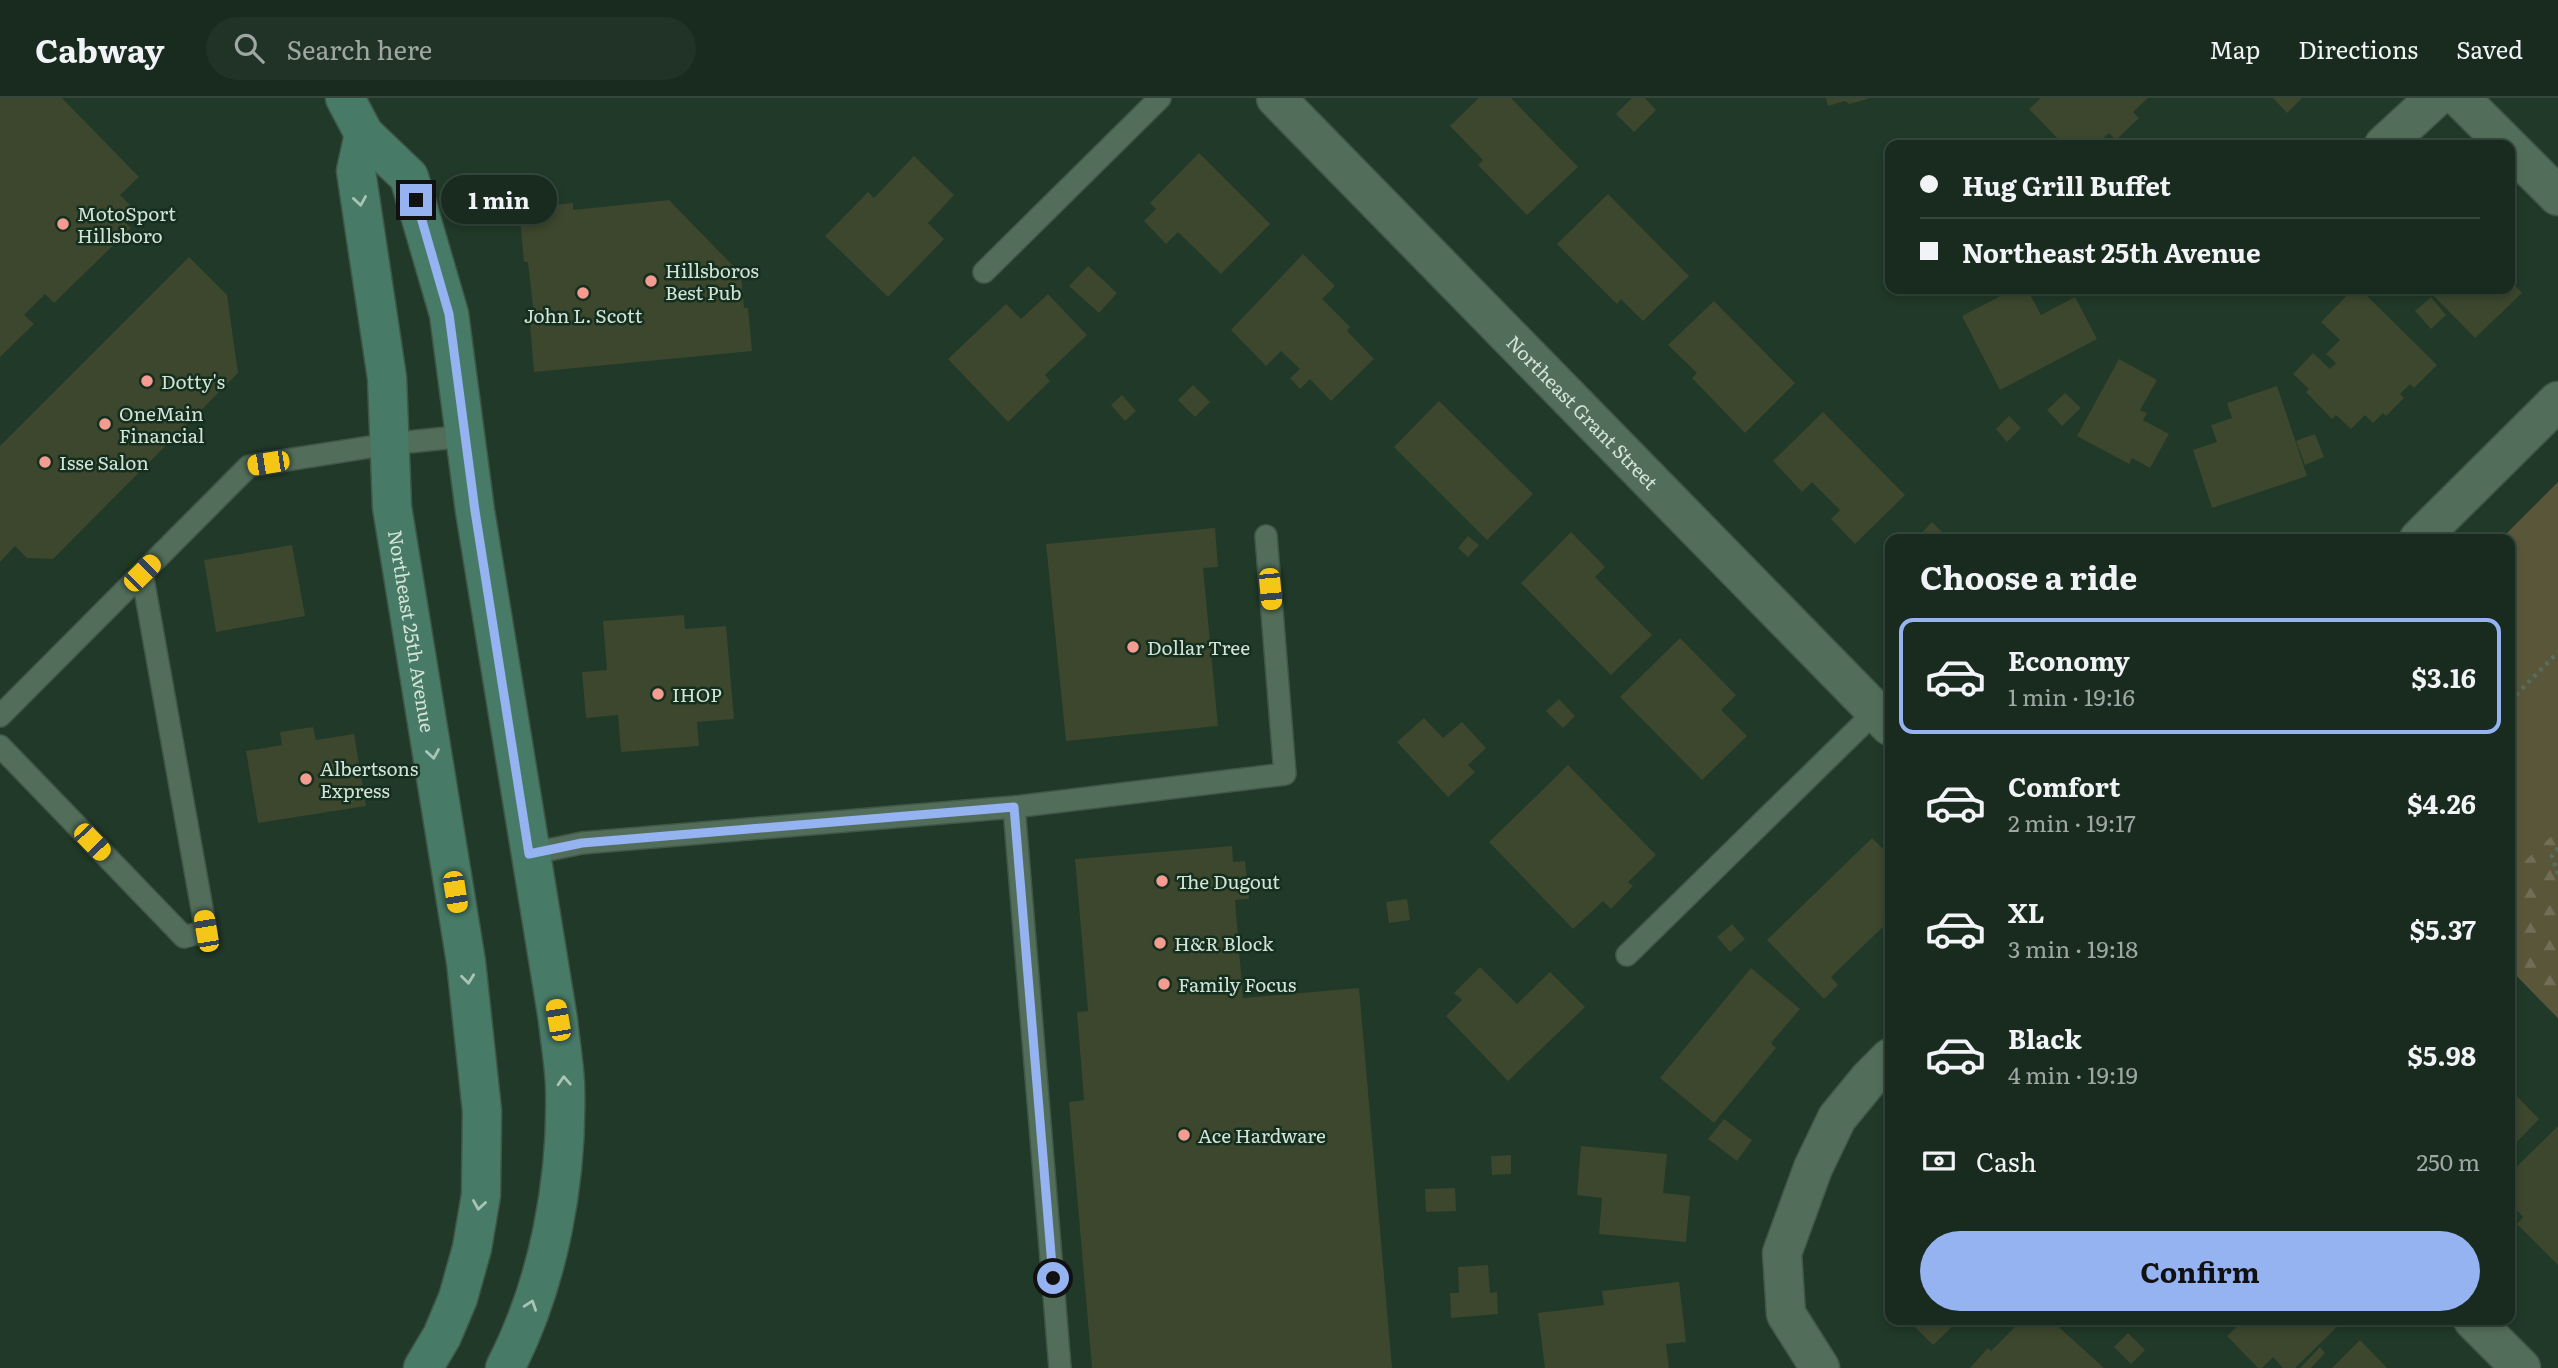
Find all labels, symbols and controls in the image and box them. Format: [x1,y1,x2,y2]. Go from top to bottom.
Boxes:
search box [206,17,696,80]
text: Cabway [35,24,164,73]
icon: search [230,29,268,67]
text: Search here [286,29,432,68]
text: Map [2209,31,2260,66]
text: Directions [2298,31,2418,66]
text: Saved [2456,31,2523,66]
text: Hug Grill Buffet [1962,165,2171,204]
callout: 1 min [440,176,556,224]
text: 1 min [468,182,530,216]
route end [400,184,432,216]
one-way arrow [352,195,367,207]
place label: MotoSport Hillsboro [77,199,176,249]
marker: MotoSport Hillsboro [55,216,71,232]
text: Northeast 25th Avenue [1962,232,2261,271]
place label: Hillsboros Best Pub [665,256,759,306]
marker: Hillsboros Best Pub [643,273,659,289]
marker: John L. Scott [575,285,591,301]
place label: John L. Scott [524,301,643,329]
street label: Northeast Grant Street [1501,328,1665,496]
place label: Dotty's [161,367,225,395]
marker: Dotty's [139,373,155,389]
place label: OneMain Financial [119,399,204,449]
marker: OneMain Financial [97,416,113,432]
place label: Isse Salon [59,448,149,476]
car [246,449,291,477]
marker: Isse Salon [37,454,53,470]
street label: Northeast 25th Avenue [382,528,442,735]
car [120,551,165,595]
text: Choose a ride [1920,552,2137,600]
car [1258,567,1283,611]
place label: Dollar Tree [1147,633,1250,661]
marker: Dollar Tree [1125,639,1141,655]
text: Economy [2008,640,2130,679]
icon: car [1924,645,1987,708]
text: $3.16 [2412,657,2476,696]
text: 1 min · 19:16 [2008,679,2135,713]
place label: IHOP [672,680,722,708]
marker: IHOP [650,686,666,702]
one-way arrow [425,748,440,760]
place label: Albertsons Express [320,754,419,804]
text: Comfort [2008,766,2120,805]
marker: Albertsons Express [298,771,314,787]
icon: car [1924,771,1987,834]
text: $4.26 [2407,783,2476,822]
text: 2 min · 19:17 [2008,805,2136,839]
car [70,820,115,864]
place label: The Dugout [1176,867,1280,895]
car [442,870,469,914]
marker: The Dugout [1154,873,1170,889]
text: XL [2008,892,2045,931]
icon: car [1924,897,1987,960]
car [193,908,220,954]
text: $5.37 [2410,909,2476,948]
place label: H&R Block [1174,929,1274,957]
text: 3 min · 19:18 [2008,931,2138,965]
marker: H&R Block [1152,935,1168,951]
place label: Family Focus [1178,970,1297,998]
one-way arrow [460,973,475,984]
marker: Family Focus [1156,976,1172,992]
car [545,997,572,1043]
text: Black [2008,1018,2082,1057]
icon: car [1924,1023,1987,1086]
text: $5.98 [2408,1035,2476,1074]
text: 4 min · 19:19 [2008,1057,2138,1091]
one-way arrow [556,1075,571,1086]
place label: Ace Hardware [1198,1121,1326,1149]
marker: Ace Hardware [1176,1127,1192,1143]
text: Cash [1976,1141,2037,1180]
icon: cash [1920,1142,1958,1180]
text: 250 m [2416,1144,2480,1178]
one-way arrow [472,1199,487,1211]
button: Confirm [1920,1231,2480,1311]
route start [1037,1262,1069,1294]
one-way arrow [523,1299,537,1311]

